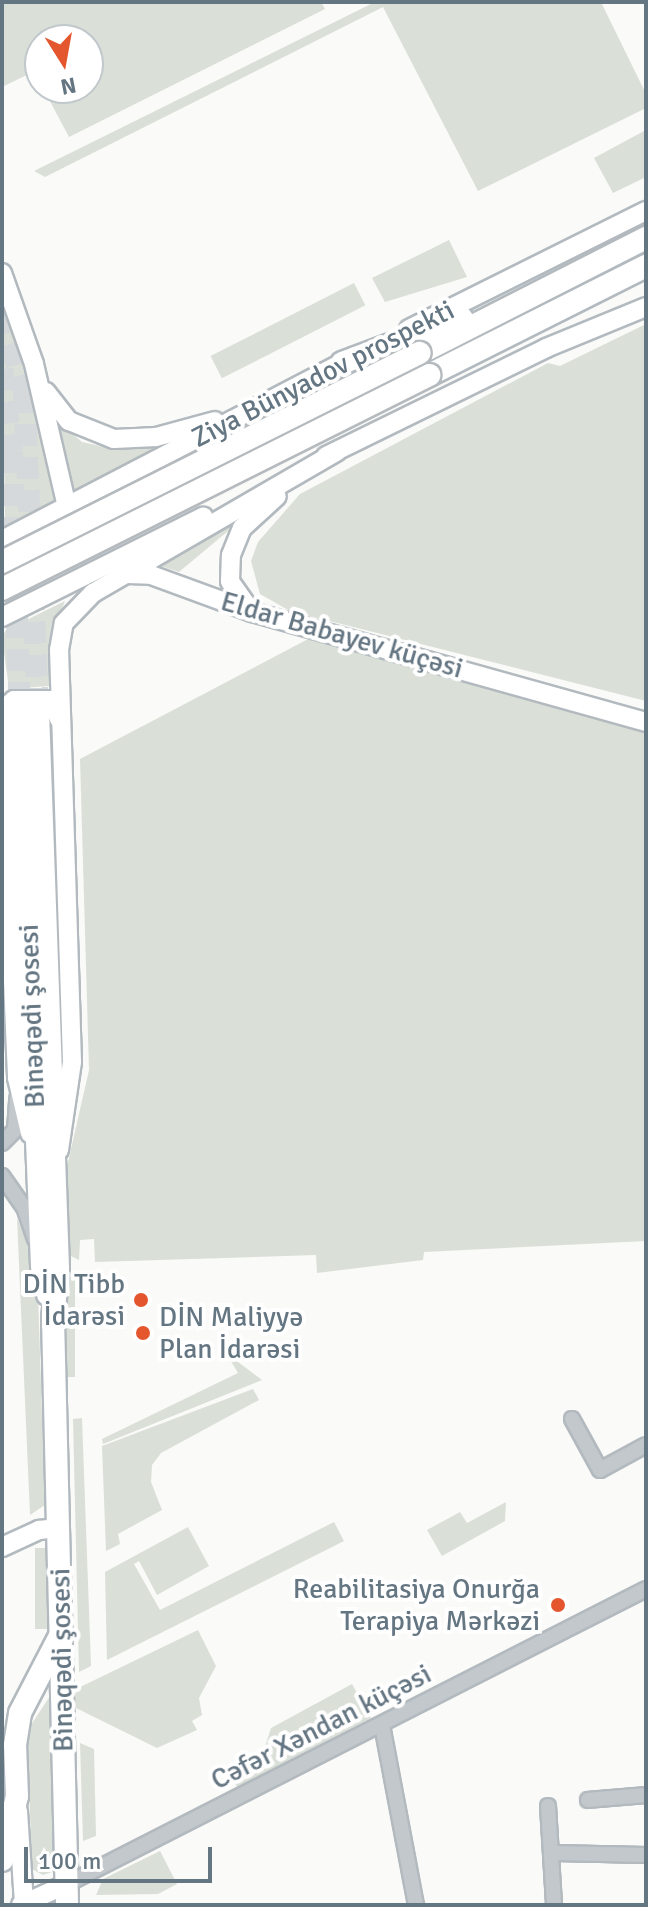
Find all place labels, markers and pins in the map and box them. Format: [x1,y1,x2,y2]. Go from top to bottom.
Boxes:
place label: DİN Tibb İdarəsi [23,1267,125,1333]
marker: DİN Tibb İdarəsi [132,1291,150,1309]
place label: DİN Maliyyə Plan İdarəsi [159,1300,303,1366]
marker: DİN Maliyyə Plan İdarəsi [134,1324,152,1342]
place label: Reabilitasiya Onurğa Terapiya Mərkəzi [293,1572,540,1638]
marker: Reabilitasiya Onurğa Terapiya Mərkəzi [547,1594,569,1616]

